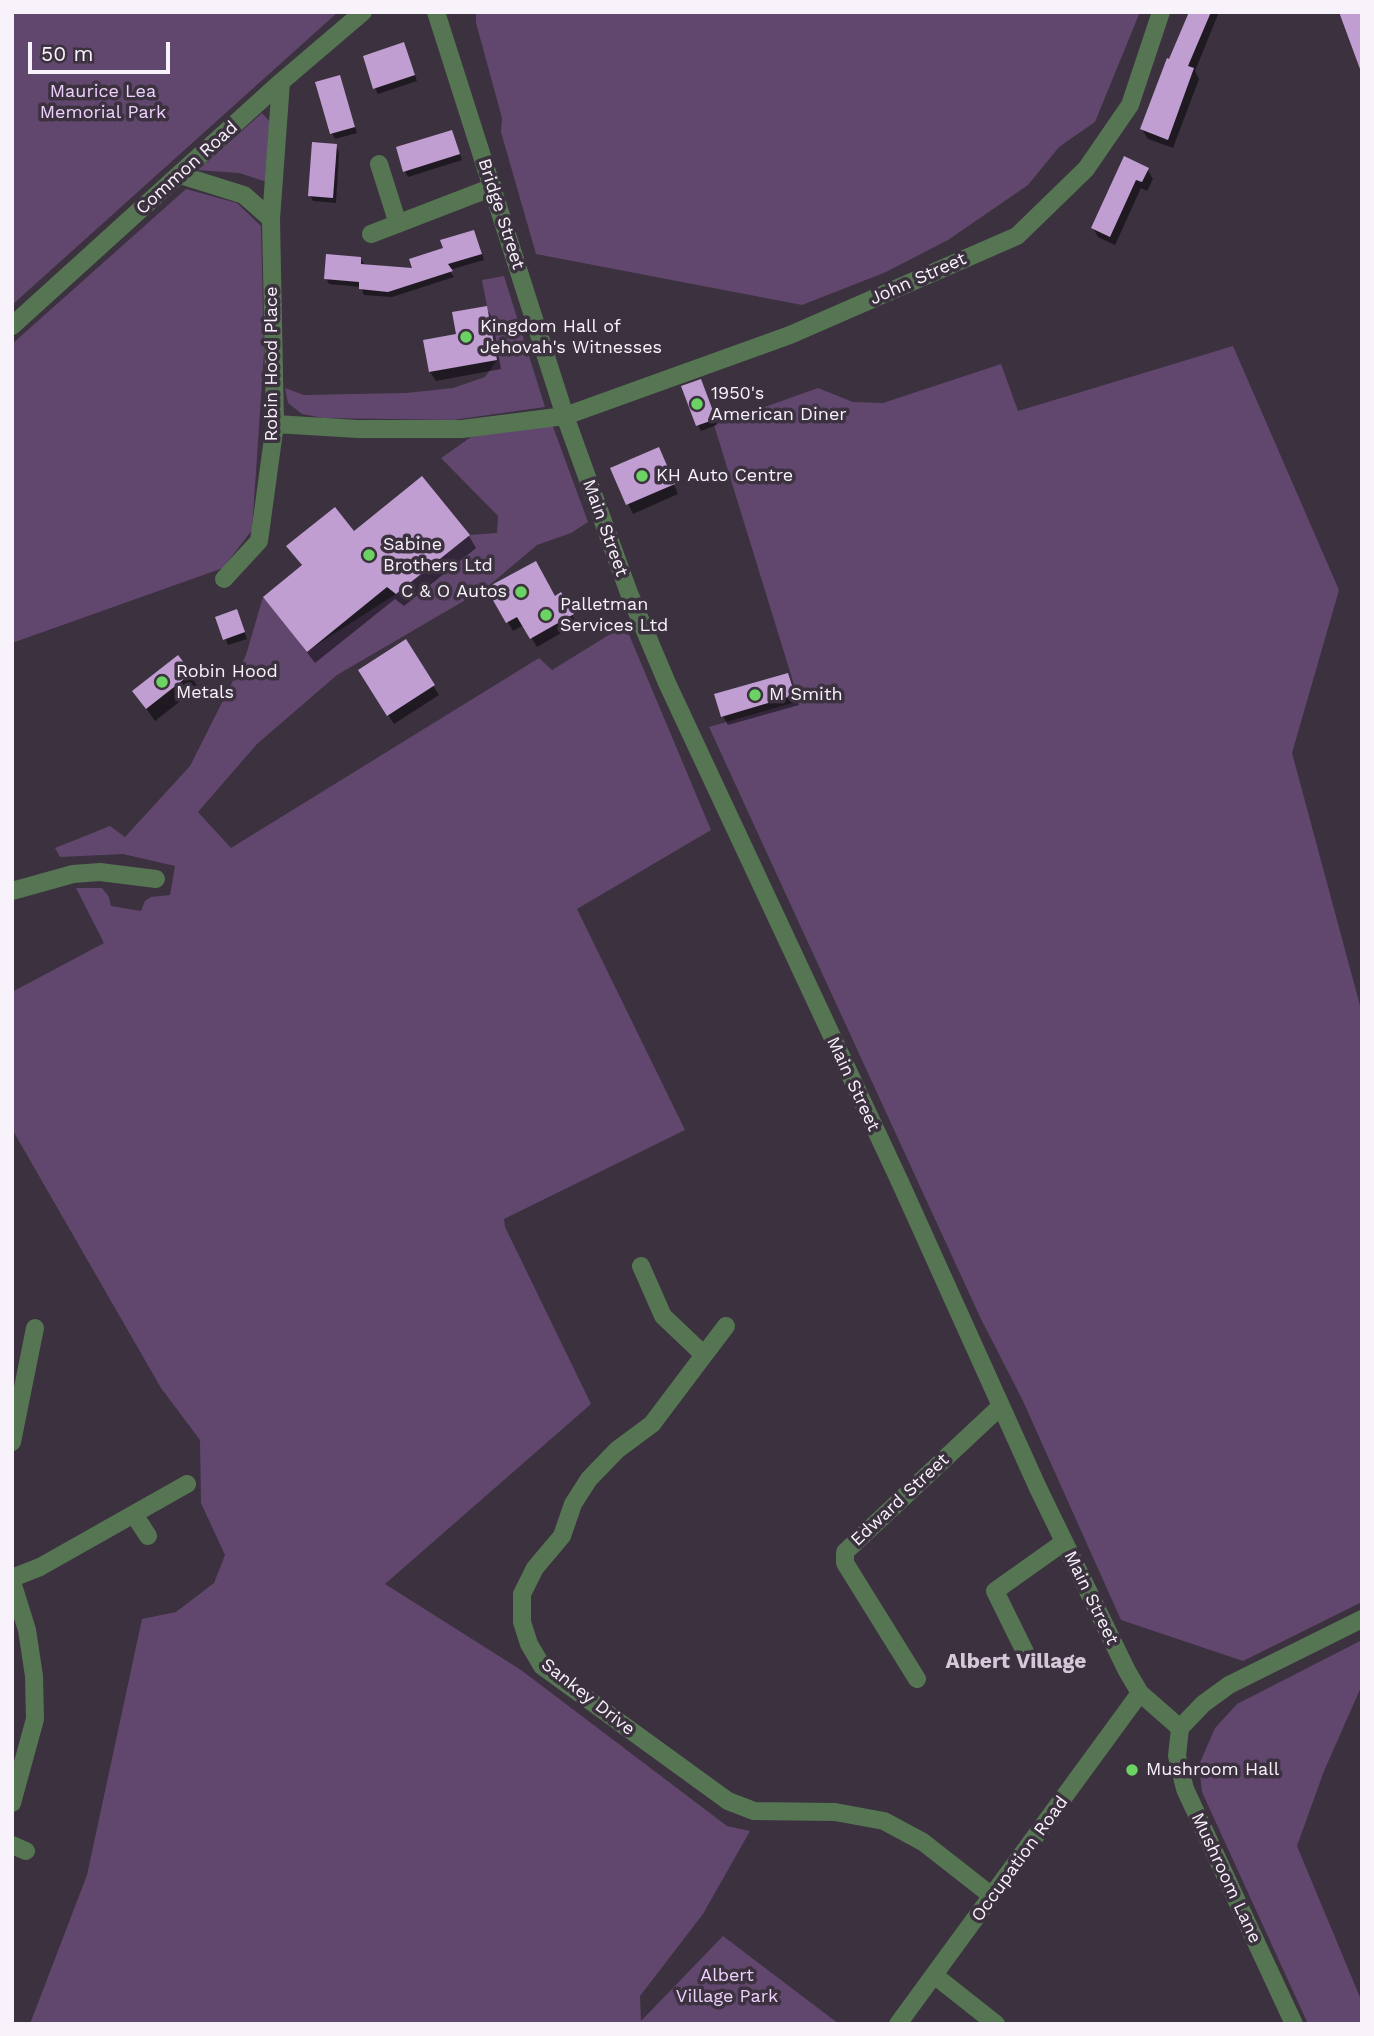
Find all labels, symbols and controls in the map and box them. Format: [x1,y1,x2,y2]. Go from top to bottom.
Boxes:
scale bar [32,28,173,72]
text: 50 m [41,41,93,66]
park label: Maurice Lea Memorial Park [40,81,166,124]
street label: Common Road [132,117,242,219]
street label: Bridge Street [473,156,529,272]
street label: John Street [866,248,970,310]
street label: Robin Hood Place [261,286,283,442]
place label: Kingdom Hall of Jehovah's Witnesses [480,316,662,358]
marker: Kingdom Hall of Jehovah's Witnesses [458,329,474,345]
place label: 1950's American Diner [711,383,847,426]
marker: 1950's American Diner [689,396,705,412]
place label: KH Auto Centre [656,465,793,487]
marker: KH Auto Centre [634,468,650,484]
street label: Main Street [577,477,633,579]
place label: Sabine Brothers Ltd [383,534,493,576]
marker: Sabine Brothers Ltd [361,547,377,563]
place label: C & O Autos [401,581,507,603]
marker: C & O Autos [513,584,529,600]
place label: Palletman Services Ltd [560,594,668,636]
marker: Palletman Services Ltd [538,607,554,623]
place label: Robin Hood Metals [176,661,278,704]
marker: Robin Hood Metals [154,674,170,690]
place label: M Smith [769,684,843,706]
marker: M Smith [747,687,763,703]
street label: Main Street [822,1033,884,1135]
street label: Edward Street [847,1449,953,1551]
street label: Main Street [1059,1548,1123,1648]
district label: Albert Village [946,1649,1086,1675]
street label: Sankey Drive [537,1654,639,1740]
place label: Mushroom Hall [1146,1759,1279,1781]
marker: Mushroom Hall [1124,1762,1140,1778]
street label: Occupation Road [967,1792,1073,1926]
street label: Mushroom Lane [1186,1809,1266,1947]
park label: Albert Village Park [676,1965,778,2008]

